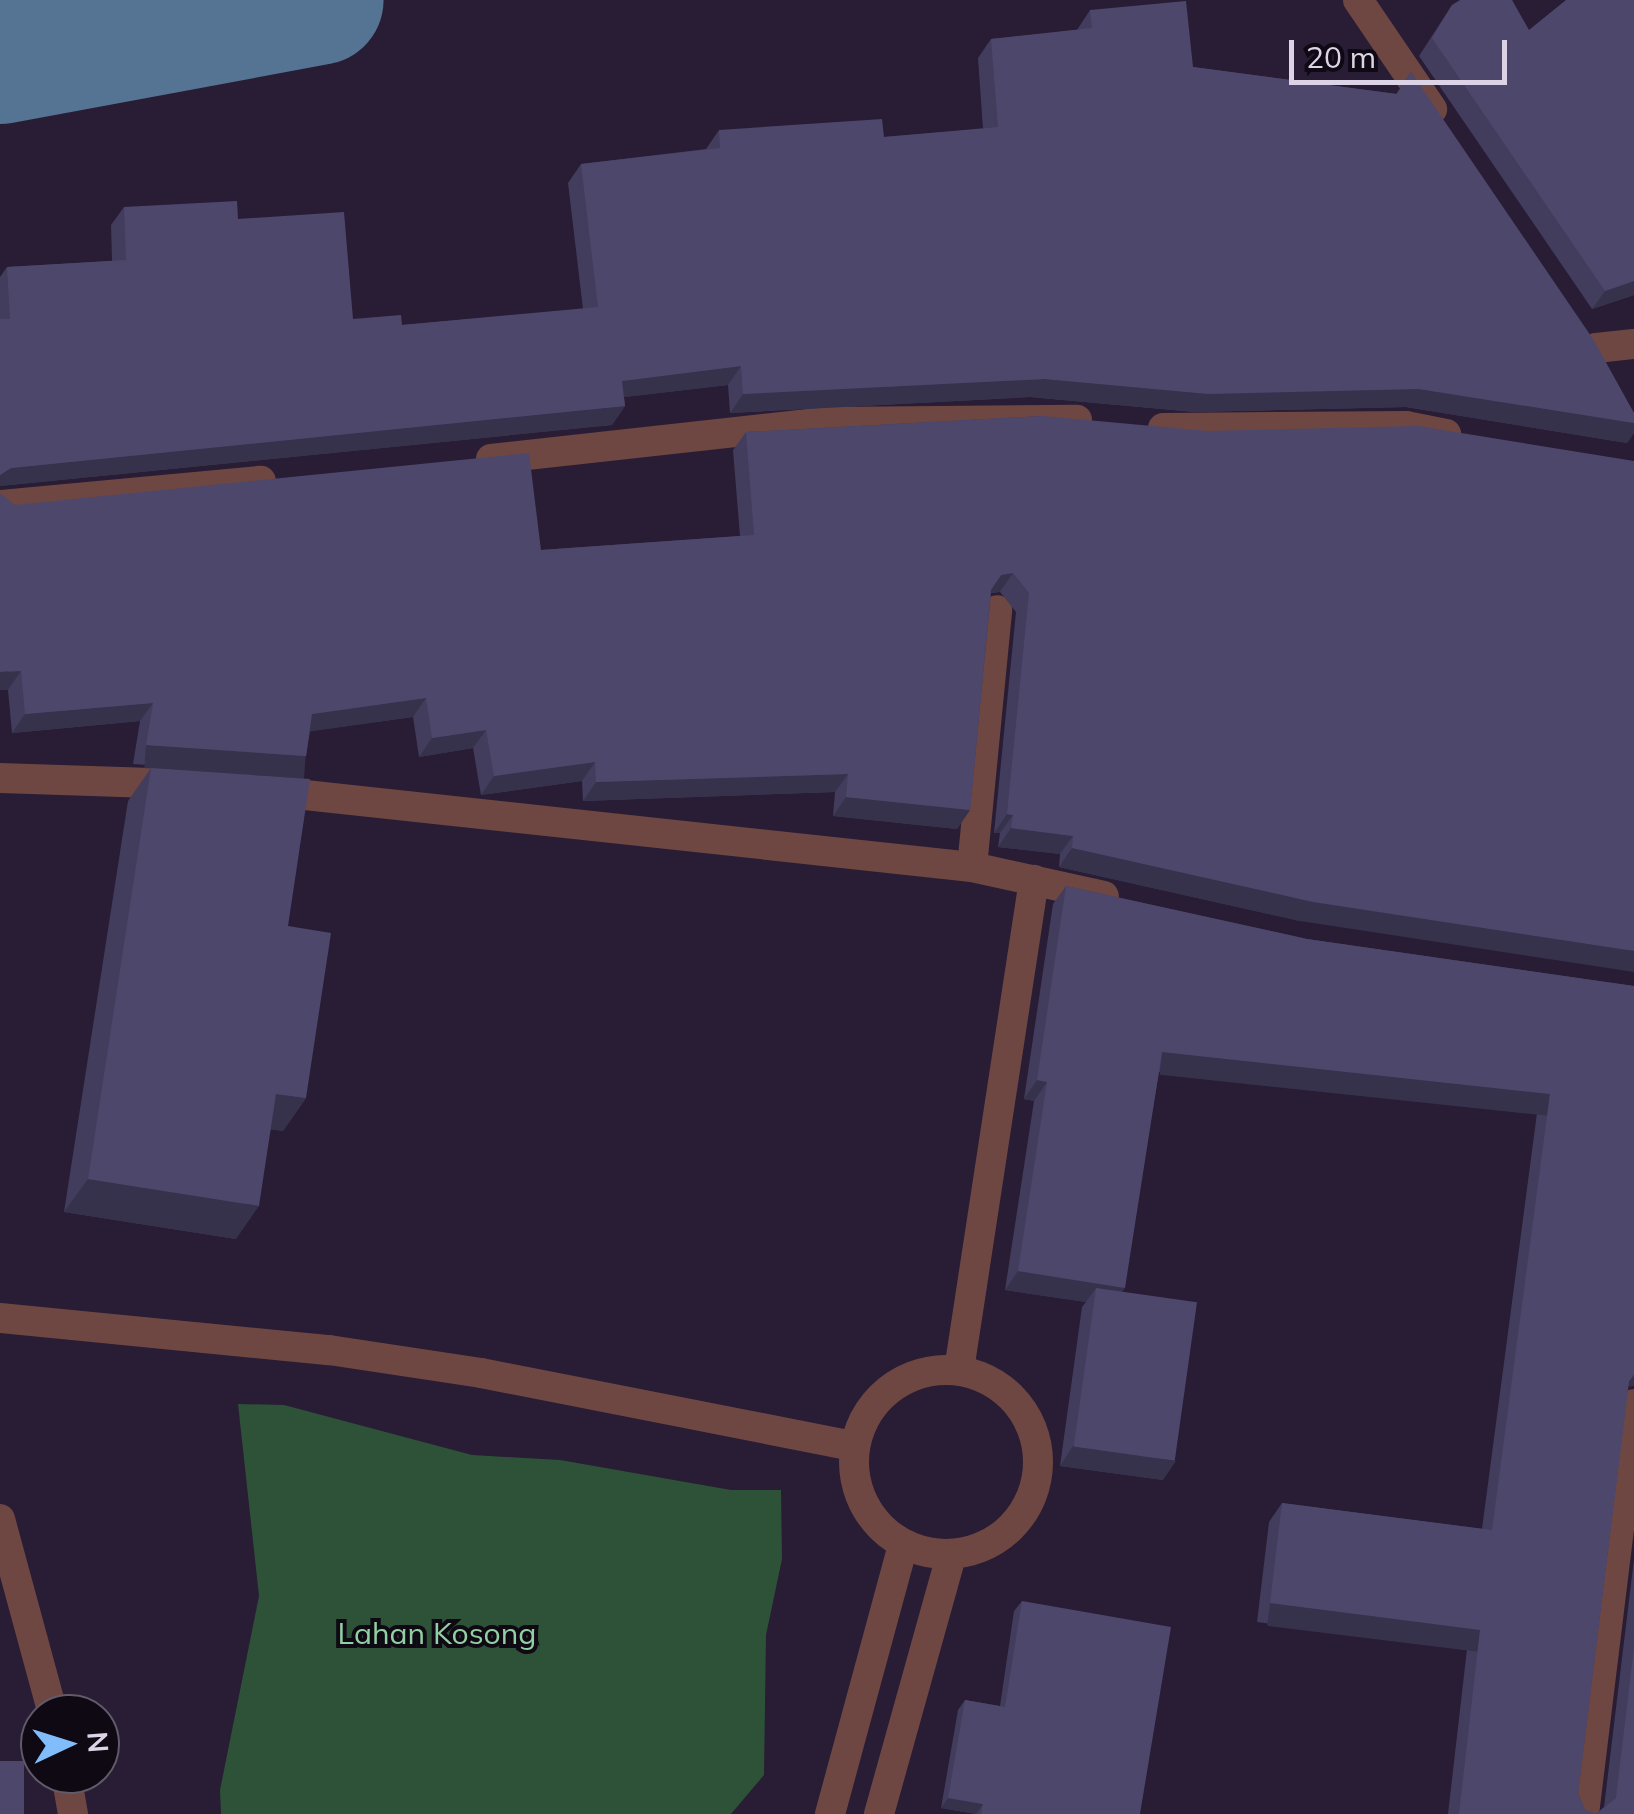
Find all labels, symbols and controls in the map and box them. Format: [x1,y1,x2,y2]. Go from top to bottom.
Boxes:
scale bar [1294,20,1512,82]
text: 20 m [1306,38,1376,76]
park label: Lahan Kosong [338,1615,536,1651]
north arrow [20,1694,120,1794]
text: N [80,1730,117,1754]

